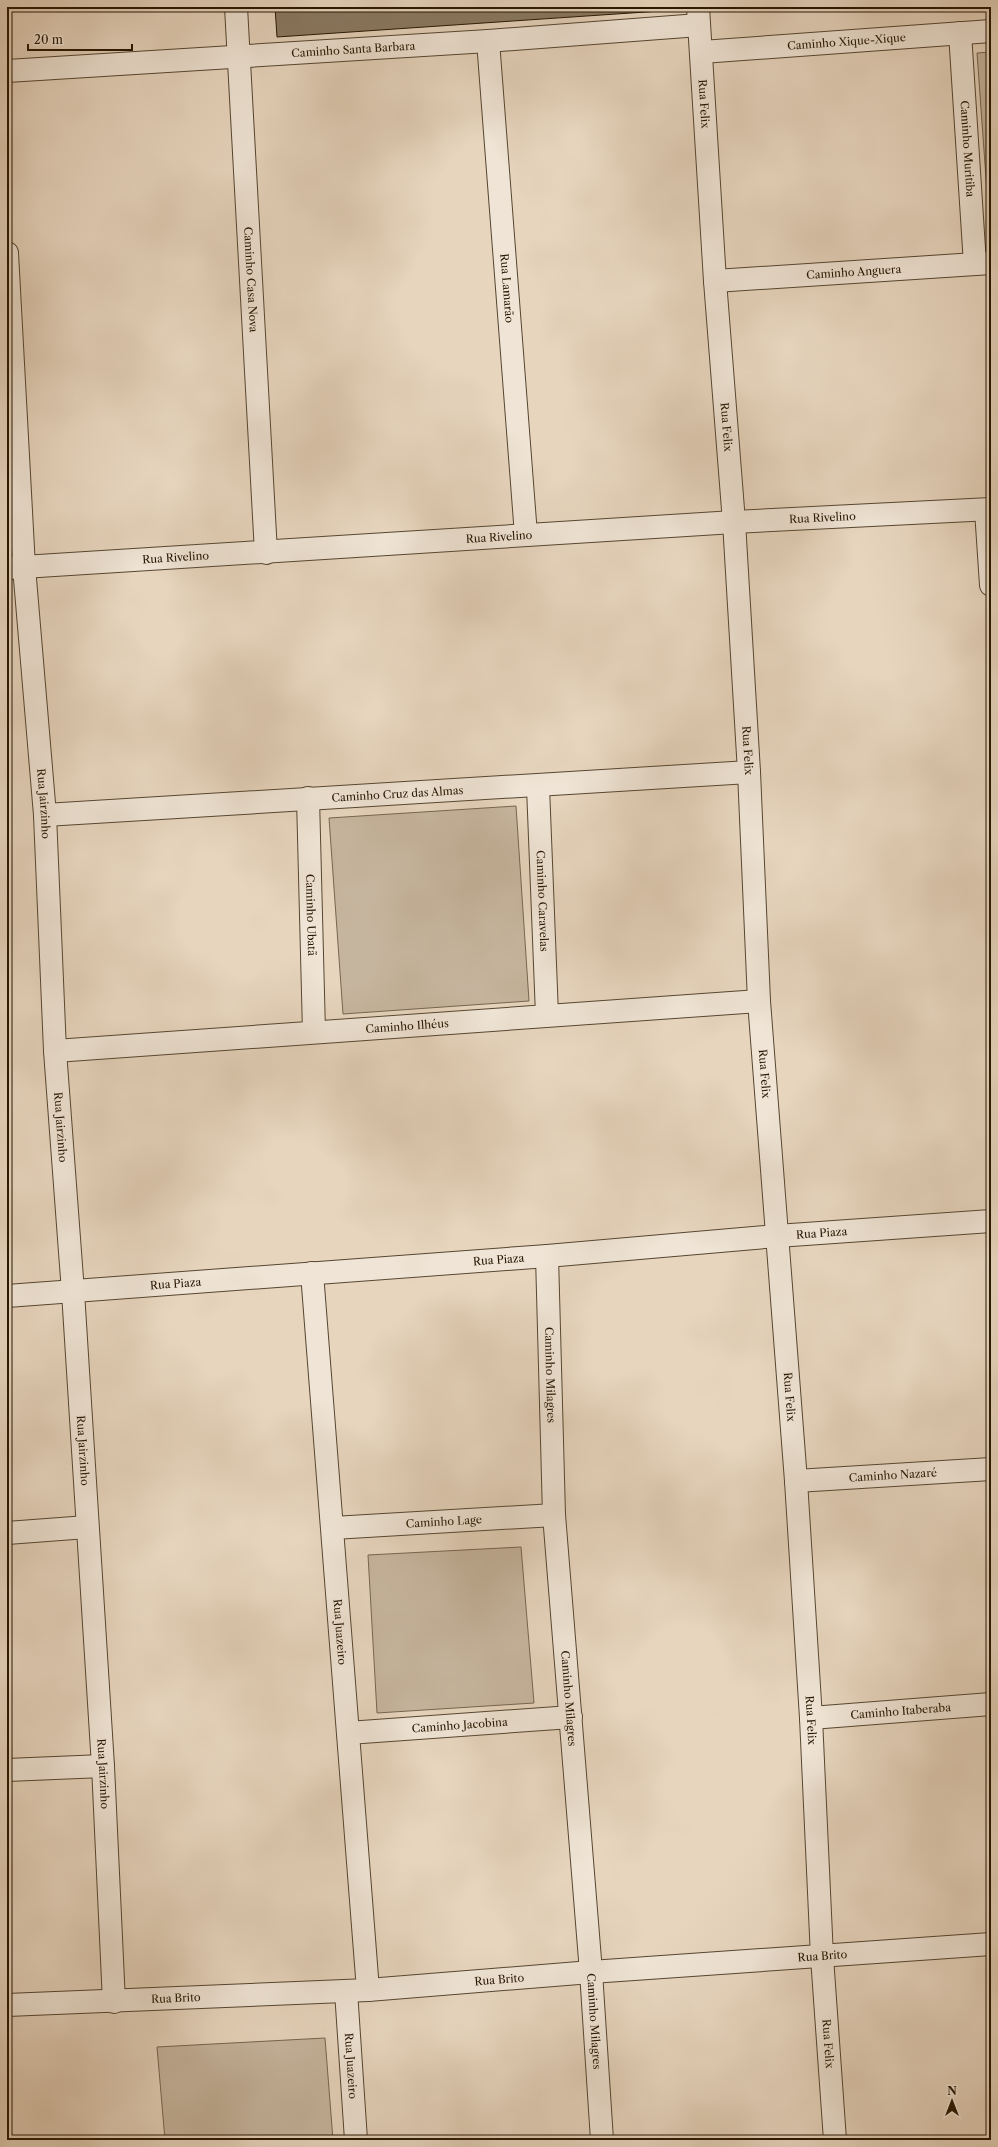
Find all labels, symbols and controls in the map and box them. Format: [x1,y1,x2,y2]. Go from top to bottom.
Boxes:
scale bar [28,26,132,52]
street label: Caminho Xique-Xique [787,30,906,53]
text: 20 m [34,32,63,47]
street label: Caminho Santa Barbara [291,39,416,60]
street label: Rua Felix [695,79,713,129]
street label: Caminho Muritiba [957,100,978,198]
street label: Caminho Casa Nova [241,226,261,333]
street label: Rua Lamarão [497,253,517,324]
street label: Caminho Anguera [806,262,902,282]
street label: Rua Felix [718,402,735,453]
street label: Rua Rivelino [789,509,856,526]
street label: Rua Rivelino [465,528,533,546]
street label: Rua Rivelino [142,548,210,566]
street label: Rua Felix [739,725,756,776]
street label: Rua Jairzinho [34,768,53,839]
street label: Caminho Cruz das Almas [331,783,464,805]
street label: Caminho Caravelas [534,850,552,952]
street label: Caminho Ubatã [303,874,319,956]
street label: Caminho Ilhéus [365,1016,449,1036]
street label: Rua Felix [756,1049,774,1100]
street label: Rua Jairzinho [51,1092,70,1163]
street label: Rua Piaza [795,1224,848,1242]
street label: Rua Piaza [473,1251,525,1268]
street label: Rua Piaza [149,1275,202,1292]
street label: Caminho Milagres [542,1327,559,1423]
street label: Rua Felix [781,1372,798,1423]
street label: Rua Jairzinho [74,1415,92,1486]
street label: Caminho Nazaré [848,1465,937,1485]
street label: Caminho Lage [405,1512,482,1531]
street label: Rua Juazeiro [330,1598,350,1666]
street label: Caminho Milagres [558,1650,580,1747]
street label: Rua Felix [803,1695,819,1746]
street label: Caminho Itaberaba [850,1700,952,1722]
street label: Caminho Jacobina [411,1715,508,1735]
street label: Rua Jairzinho [94,1738,112,1810]
street label: Rua Brito [797,1947,848,1965]
street label: Rua Brito [474,1970,525,1988]
street label: Caminho Milagres [584,1973,604,2070]
street label: Rua Brito [151,1990,201,2006]
street label: Rua Felix [819,2019,837,2069]
street label: Rua Juazeiro [342,2032,360,2100]
north arrow [932,2081,972,2121]
text: N [947,2084,957,2098]

